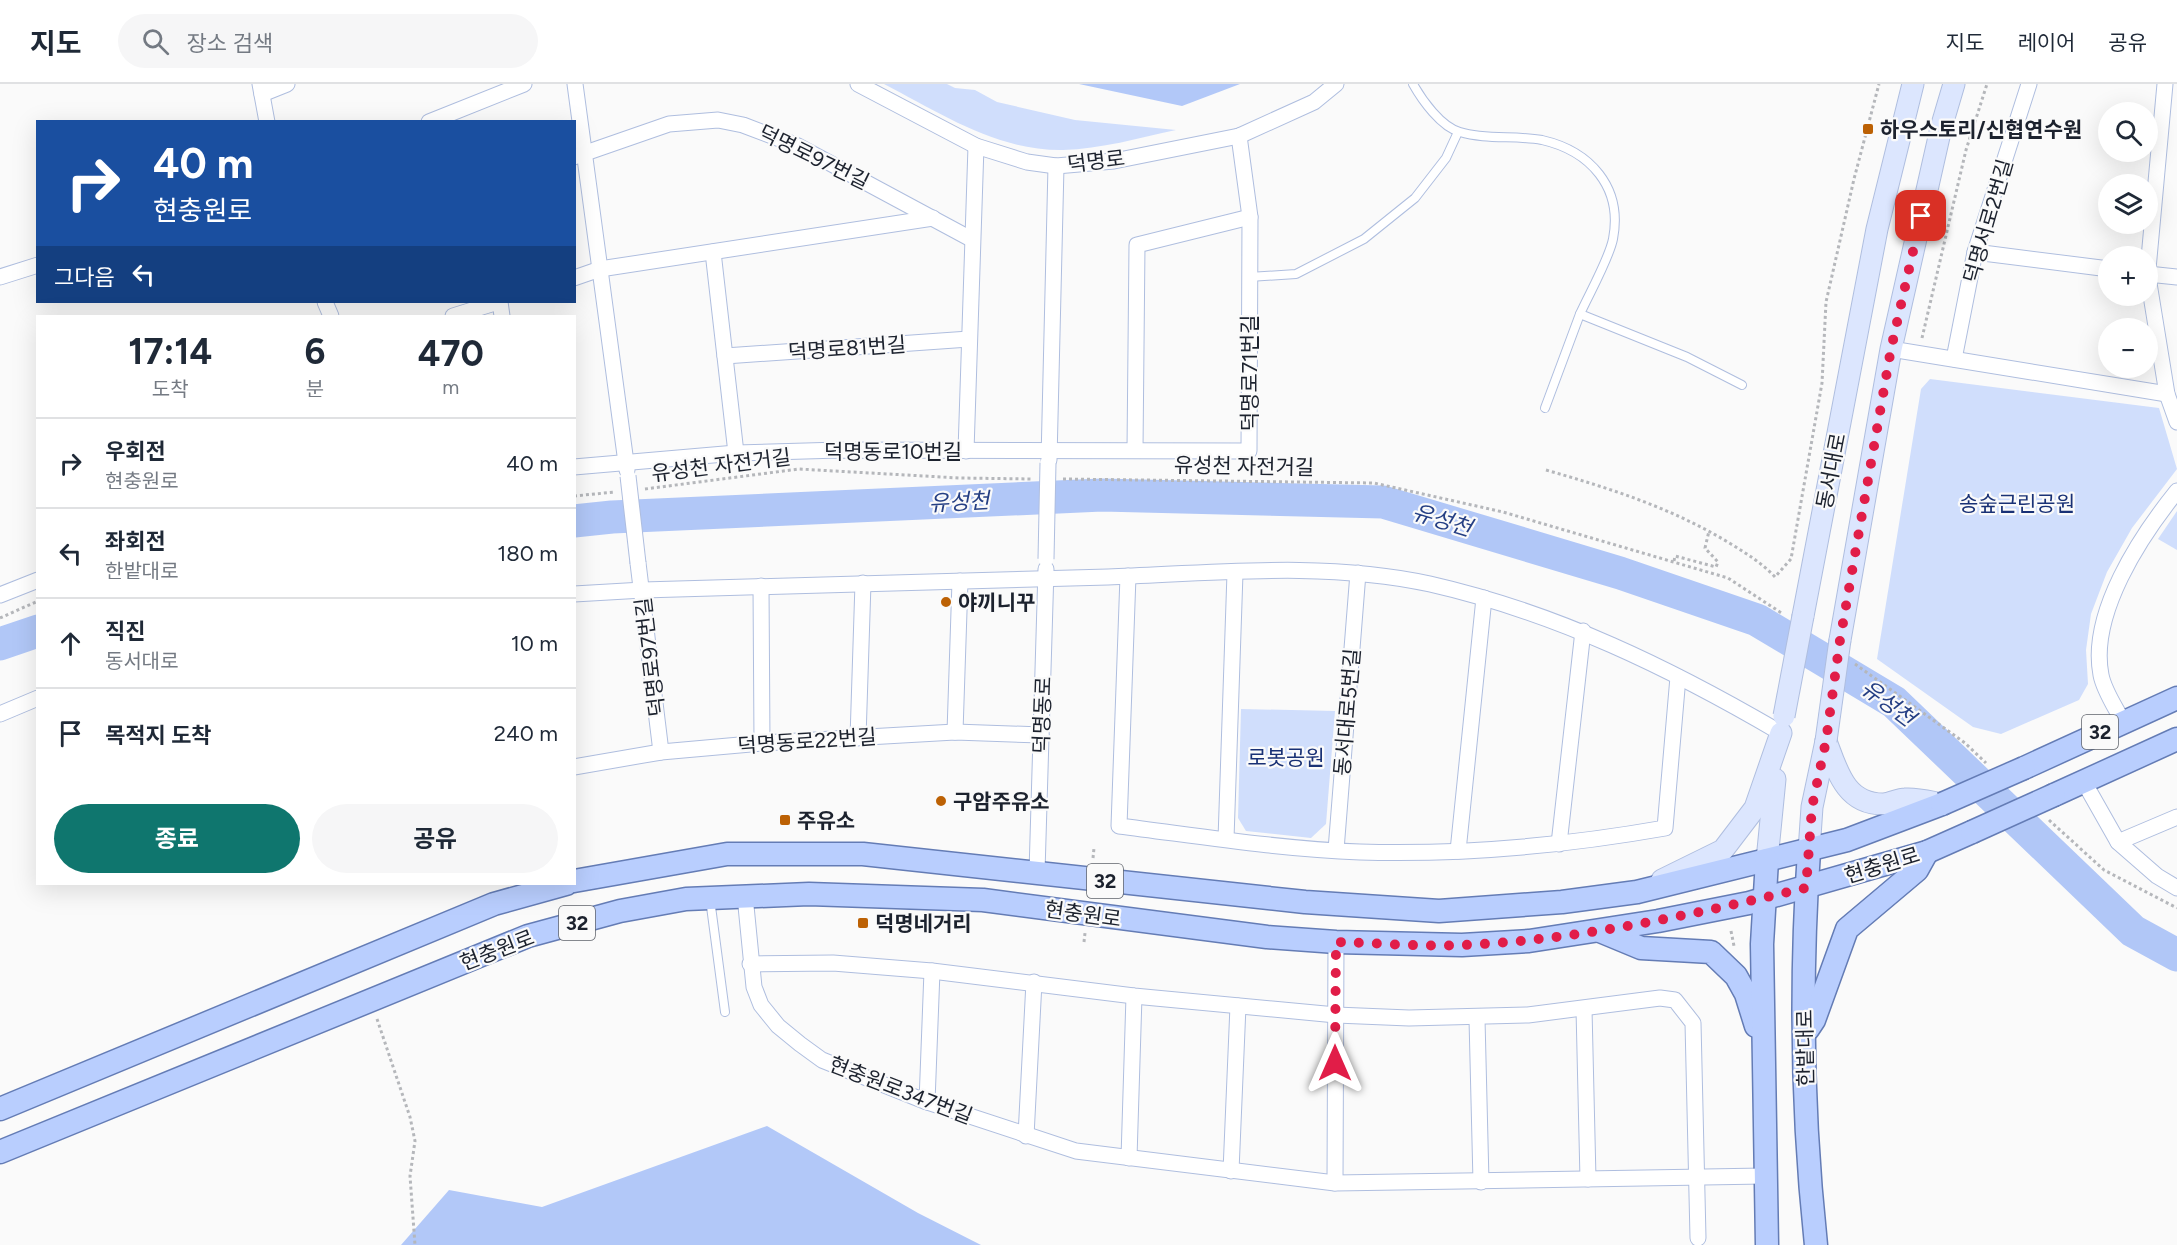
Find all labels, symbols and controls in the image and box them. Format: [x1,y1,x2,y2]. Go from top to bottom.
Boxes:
search box [118,14,538,68]
icon: search [139,25,172,58]
text: 지도 [30,26,82,60]
text: 장소 검색 [187,30,273,57]
text: 지도 [1946,30,1984,55]
text: 레이어 [2017,30,2075,55]
text: 공유 [2108,30,2147,55]
map controls [2098,102,2158,378]
button: search [2098,102,2158,162]
place label: 하우스토리/신협연수원 [1880,117,2082,142]
street label: 덕명로97번길 [755,120,873,194]
marker: 하우스토리/신협연수원 [1861,122,1875,136]
text: 40 m [153,138,253,189]
icon: right [54,144,132,222]
street label: 덕명로 [1066,145,1126,177]
street label: 덕명서로2번길 [1958,156,2018,286]
button: layers [2098,174,2158,234]
pin [1895,190,1946,241]
text: 현충원로 [153,194,252,227]
icon: arrive [1904,199,1937,232]
button: + [2098,246,2158,306]
icon: left [127,258,160,291]
text: 그다음 [54,264,115,291]
street label: 덕명로71번길 [1237,315,1262,431]
button: − [2098,318,2158,378]
text: 17:14 [128,330,212,373]
text: 6 [305,330,325,373]
street label: 덕명로81번길 [787,331,907,365]
text: 470 [418,332,484,375]
text: m [442,375,459,399]
text: 도착 [152,377,189,401]
text: 분 [306,377,324,401]
street label: 동서대로 [1811,431,1851,511]
text: 우회전 [105,438,166,465]
street label: 덕명동로10번길 [824,439,962,464]
street label: 유성천 자전거길 [650,444,792,486]
icon: right [54,447,87,480]
text: 40 m [506,450,558,477]
street label: 유성천 자전거길 [1174,452,1314,480]
text: 현충원로 [105,469,179,493]
water label: 유성천 [928,487,993,517]
park label: 송숲근린공원 [1959,491,2075,516]
water label: 유성천 [1409,498,1478,543]
text: 좌회전 [105,528,166,555]
icon: left [54,537,87,570]
text: 180 m [497,540,558,567]
text: 한밭대로 [105,559,179,583]
place label: 야끼니꾸 [958,590,1035,615]
marker: 야끼니꾸 [939,595,953,609]
street label: 덕명로97번길 [630,596,670,718]
text: 직진 [105,618,145,645]
icon: ahead [54,627,87,660]
text: 10 m [511,630,558,657]
street label: 동서대로5번길 [1329,647,1365,777]
text: 동서대로 [105,649,179,673]
water label: 유성천 [1856,674,1923,734]
street label: 덕명동로 [1028,676,1056,754]
road number: 32 [2082,715,2118,749]
icon: arrive [54,717,87,750]
text: 240 m [494,720,558,747]
text: 목적지 도착 [105,722,211,749]
street label: 덕명동로22번길 [737,724,877,758]
park label: 로봇공원 [1247,745,1325,770]
place label: 구암주유소 [953,789,1050,814]
marker: 구암주유소 [934,794,948,808]
button: 종료 [54,804,300,873]
button: 공유 [312,804,558,873]
place label: 주유소 [797,808,855,833]
marker: 주유소 [778,813,792,827]
street label: 현충원로 [1841,842,1923,888]
road number: 32 [1087,864,1123,898]
street label: 현충원로 [1043,896,1123,932]
road number: 32 [559,906,595,940]
place label: 덕명네거리 [875,911,972,936]
marker: 덕명네거리 [856,916,870,930]
street label: 현충원로 [456,924,538,976]
street label: 한밭대로 [1792,1009,1818,1087]
position arrow [1303,1031,1367,1095]
street label: 현충원로347번길 [826,1051,976,1129]

